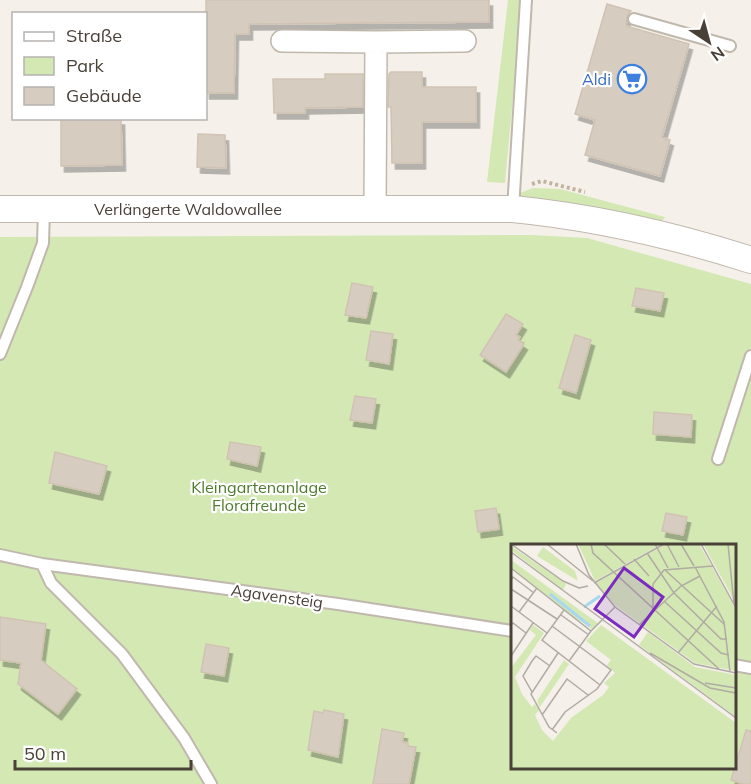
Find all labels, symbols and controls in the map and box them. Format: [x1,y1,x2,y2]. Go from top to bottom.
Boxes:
legend [12,12,207,120]
north arrow [679,12,739,72]
text: Straße [66,24,122,47]
text: N [707,42,729,66]
text: Park [66,54,105,77]
supermarket icon: Aldi [616,63,648,95]
place label: Aldi [582,69,611,89]
text: Gebäude [66,84,142,107]
street label: Verlängerte Waldowallee [94,199,282,219]
park label: Kleingartenanlage Florafreunde [191,477,327,515]
inset map [511,544,736,769]
street label: Agavensteig [230,580,324,612]
scale bar [15,733,190,771]
text: 50 m [24,742,66,765]

